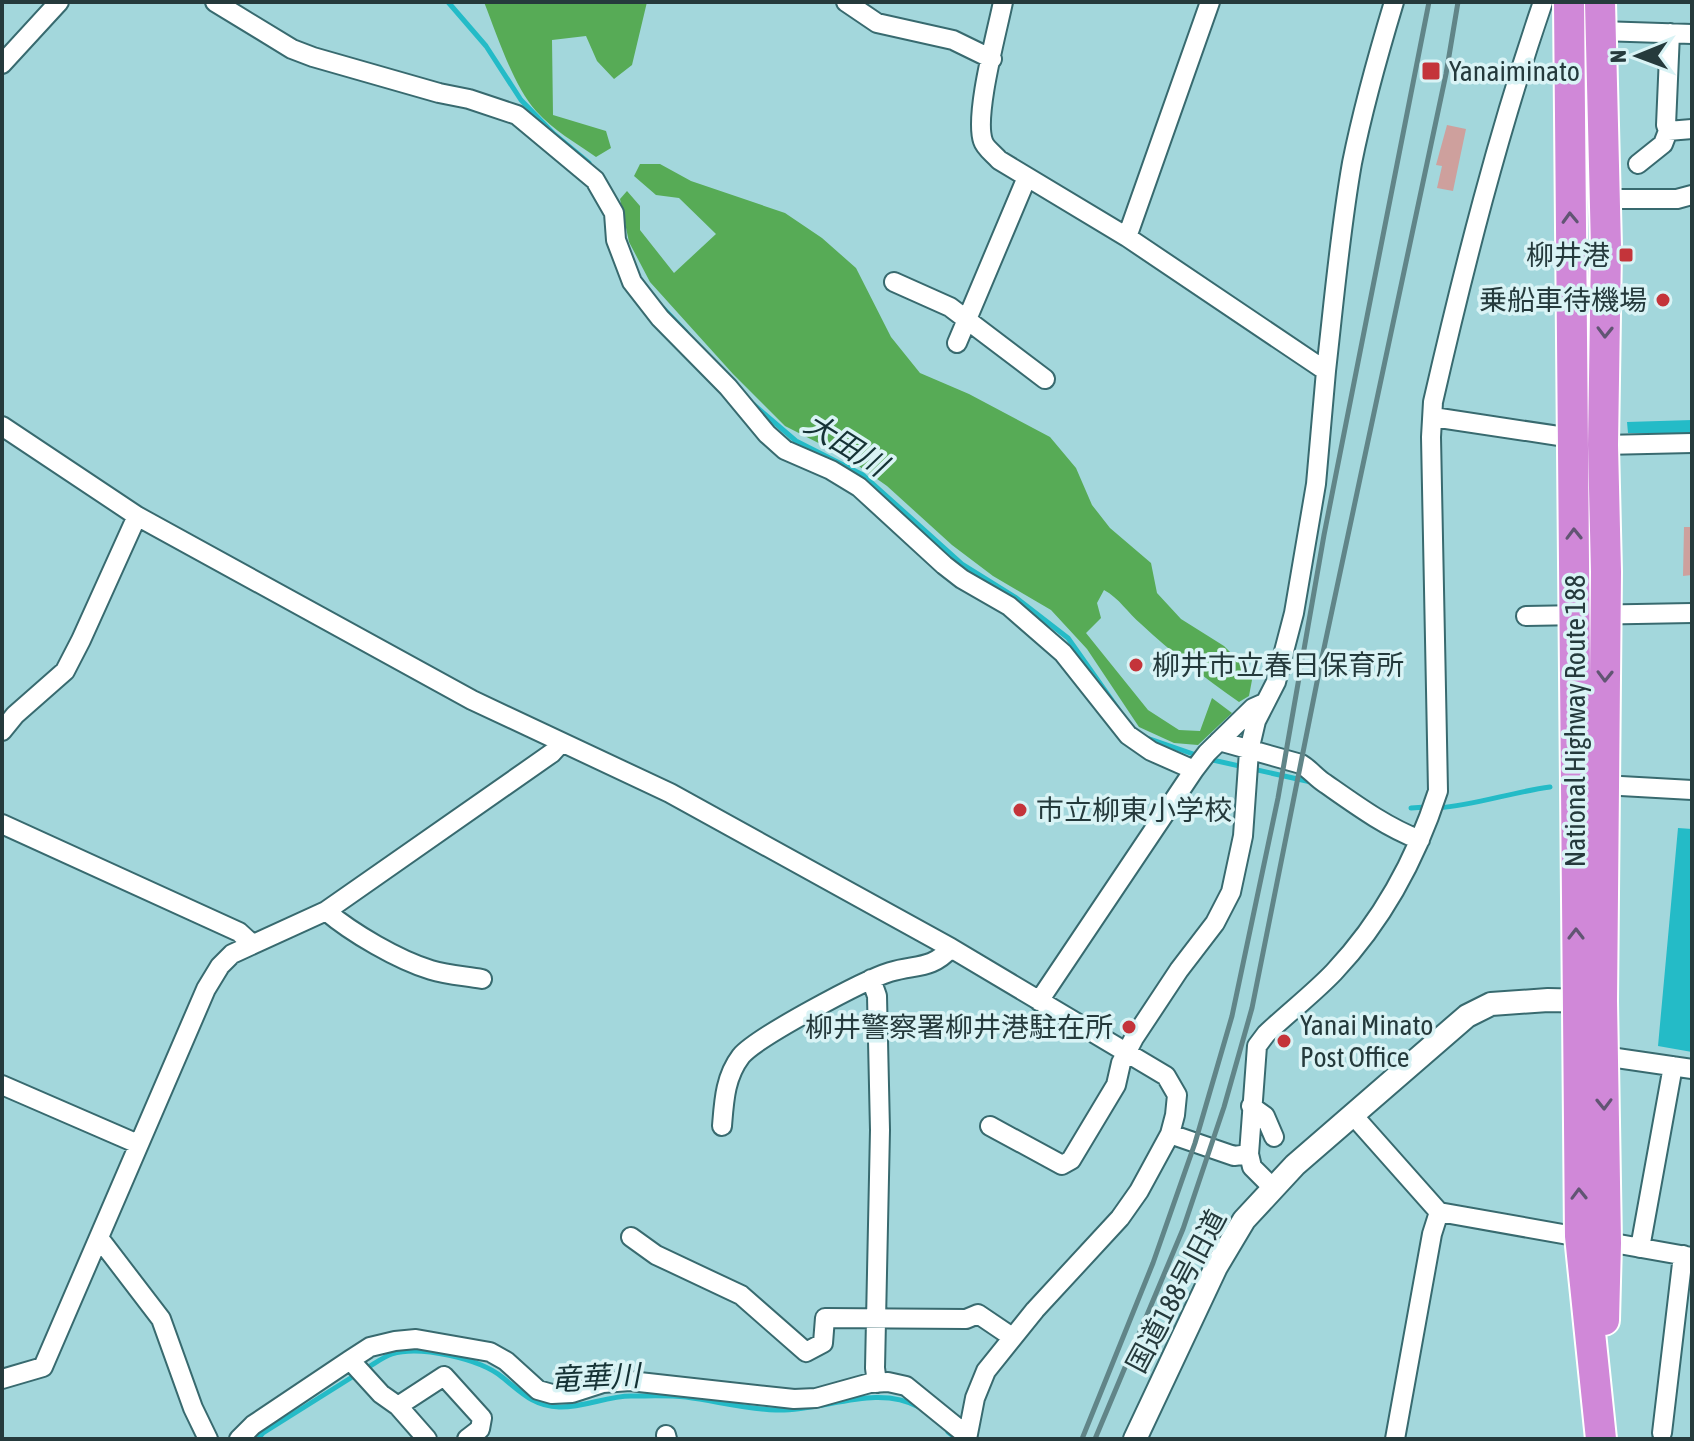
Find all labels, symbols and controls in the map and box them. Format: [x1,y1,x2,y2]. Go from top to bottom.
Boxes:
north arrow [1598,16,1678,96]
text: N [1605,50,1631,63]
place label: Yanaiminato [1449,55,1580,87]
marker: Yanaiminato [1420,60,1442,82]
one-way arrow [1561,211,1578,224]
place label: 柳井港 [1526,239,1610,271]
marker: 柳井港 [1617,246,1635,264]
place label: 乗船車待機場 [1479,284,1647,316]
marker: 乗船車待機場 [1654,291,1672,309]
one-way arrow [1596,326,1613,339]
water label: 大田川 [799,406,896,484]
one-way arrow [1565,527,1582,540]
street label: National Highway Route 188 [1559,575,1591,867]
place label: 柳井市立春日保育所 [1152,649,1404,681]
marker: 柳井市立春日保育所 [1127,656,1145,674]
one-way arrow [1596,670,1613,683]
place label: 市立柳東小学校 [1036,794,1232,826]
marker: 市立柳東小学校 [1011,801,1029,819]
one-way arrow [1567,927,1585,940]
place label: Yanai Minato Post Office [1300,1009,1433,1073]
place label: 柳井警察署柳井港駐在所 [805,1011,1113,1043]
marker: 柳井警察署柳井港駐在所 [1120,1018,1138,1036]
marker: Yanai Minato Post Office [1275,1032,1293,1050]
one-way arrow [1595,1098,1613,1111]
one-way arrow [1570,1187,1588,1200]
street label: 国道188号旧道 [1120,1204,1232,1378]
water label: 竜華川 [549,1358,644,1396]

